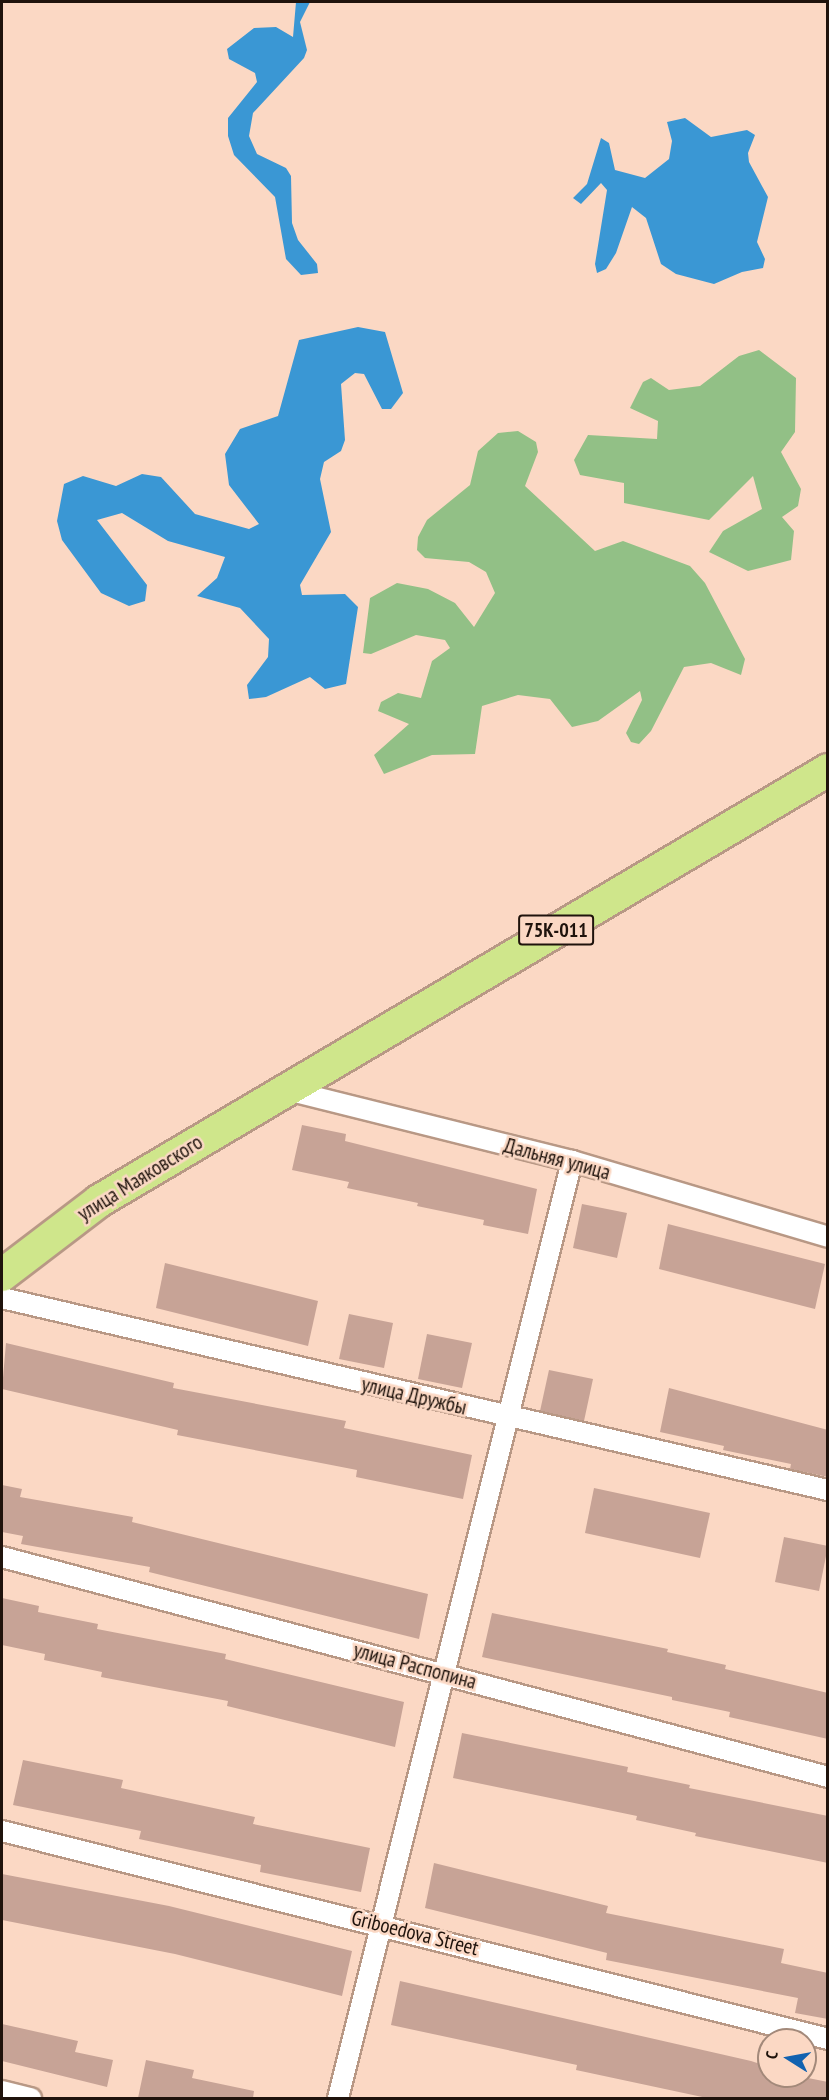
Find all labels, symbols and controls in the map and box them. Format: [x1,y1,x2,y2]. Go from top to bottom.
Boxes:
road number: 75К-011 [517,913,595,947]
street label: улица Маяковского [73,1130,207,1226]
street label: Дальняя улица [501,1133,613,1185]
street label: улица Дружбы [359,1372,469,1420]
street label: улица Распопина [351,1637,479,1695]
street label: Griboedova Street [349,1905,481,1961]
north arrow [757,2028,817,2088]
text: С [761,2049,782,2060]

